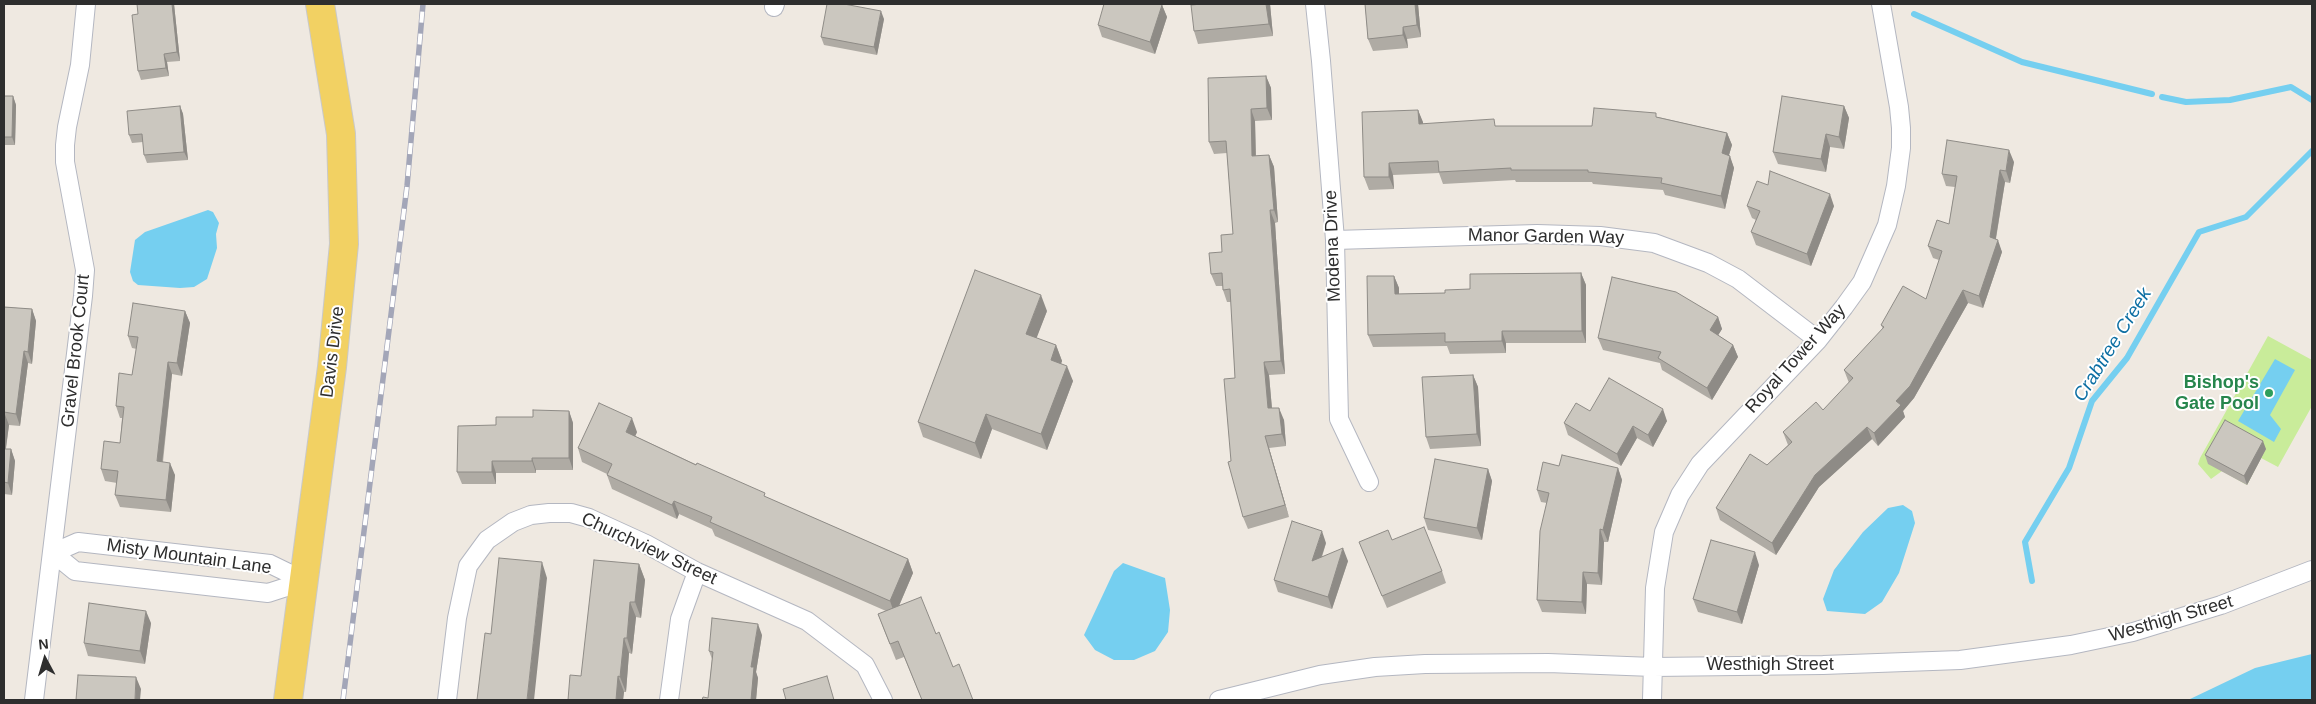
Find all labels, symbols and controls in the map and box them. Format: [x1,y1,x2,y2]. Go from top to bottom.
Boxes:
street label: Modena Drive [1320,190,1346,302]
street label: Manor Garden Way [1468,225,1624,249]
street label: Gravel Brook Court [57,273,95,429]
water label: Crabtree Creek [2069,284,2157,406]
street label: Royal Tower Way [1741,300,1851,418]
street label: Davis Drive [317,305,349,399]
place label: Bishop's Gate Pool [2175,372,2259,414]
marker: Bishop's Gate Pool [2263,387,2275,399]
street label: Churchview Street [578,508,720,590]
street label: Misty Mountain Lane [105,535,273,579]
street label: Westhigh Street [2107,591,2235,647]
north arrow [20,634,70,684]
text: N [38,636,49,653]
street label: Westhigh Street [1706,654,1834,676]

